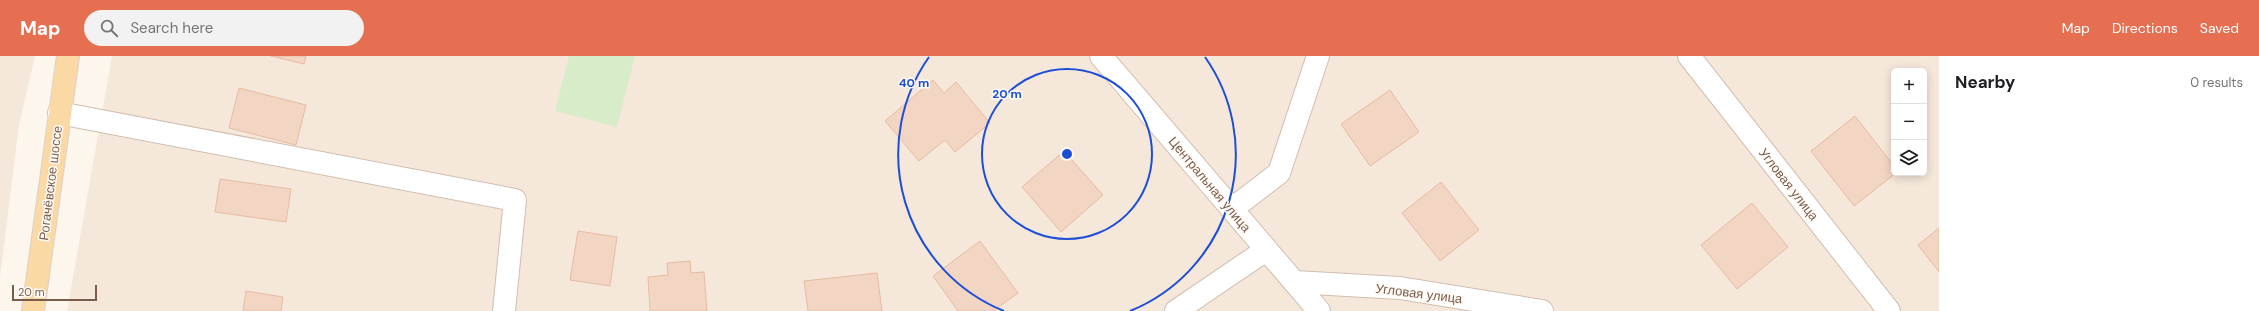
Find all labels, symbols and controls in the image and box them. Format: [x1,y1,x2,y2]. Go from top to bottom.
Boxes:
search box [84,10,364,46]
text: Map [20,16,60,41]
icon: search [98,17,120,39]
text: Search here [130,18,213,38]
text: Map [2062,19,2090,37]
text: Directions [2112,19,2178,37]
text: Saved [2200,19,2239,37]
map controls [1891,68,1927,176]
button: + [1891,68,1927,104]
text: Nearby [1955,71,2015,93]
text: 0 results [2190,74,2243,91]
text: 40 m [899,75,929,91]
text: 20 m [992,86,1022,102]
button: − [1891,104,1927,140]
street label: Рогачёвское шоссе [35,125,66,241]
street label: Центральная улица [1165,133,1255,236]
button: layers [1891,140,1927,176]
street label: Угловая улица [1755,145,1823,225]
centre of rings [1060,147,1074,161]
street label: Угловая улица [1375,280,1464,307]
scale bar [12,283,97,302]
text: 20 m [18,285,44,299]

